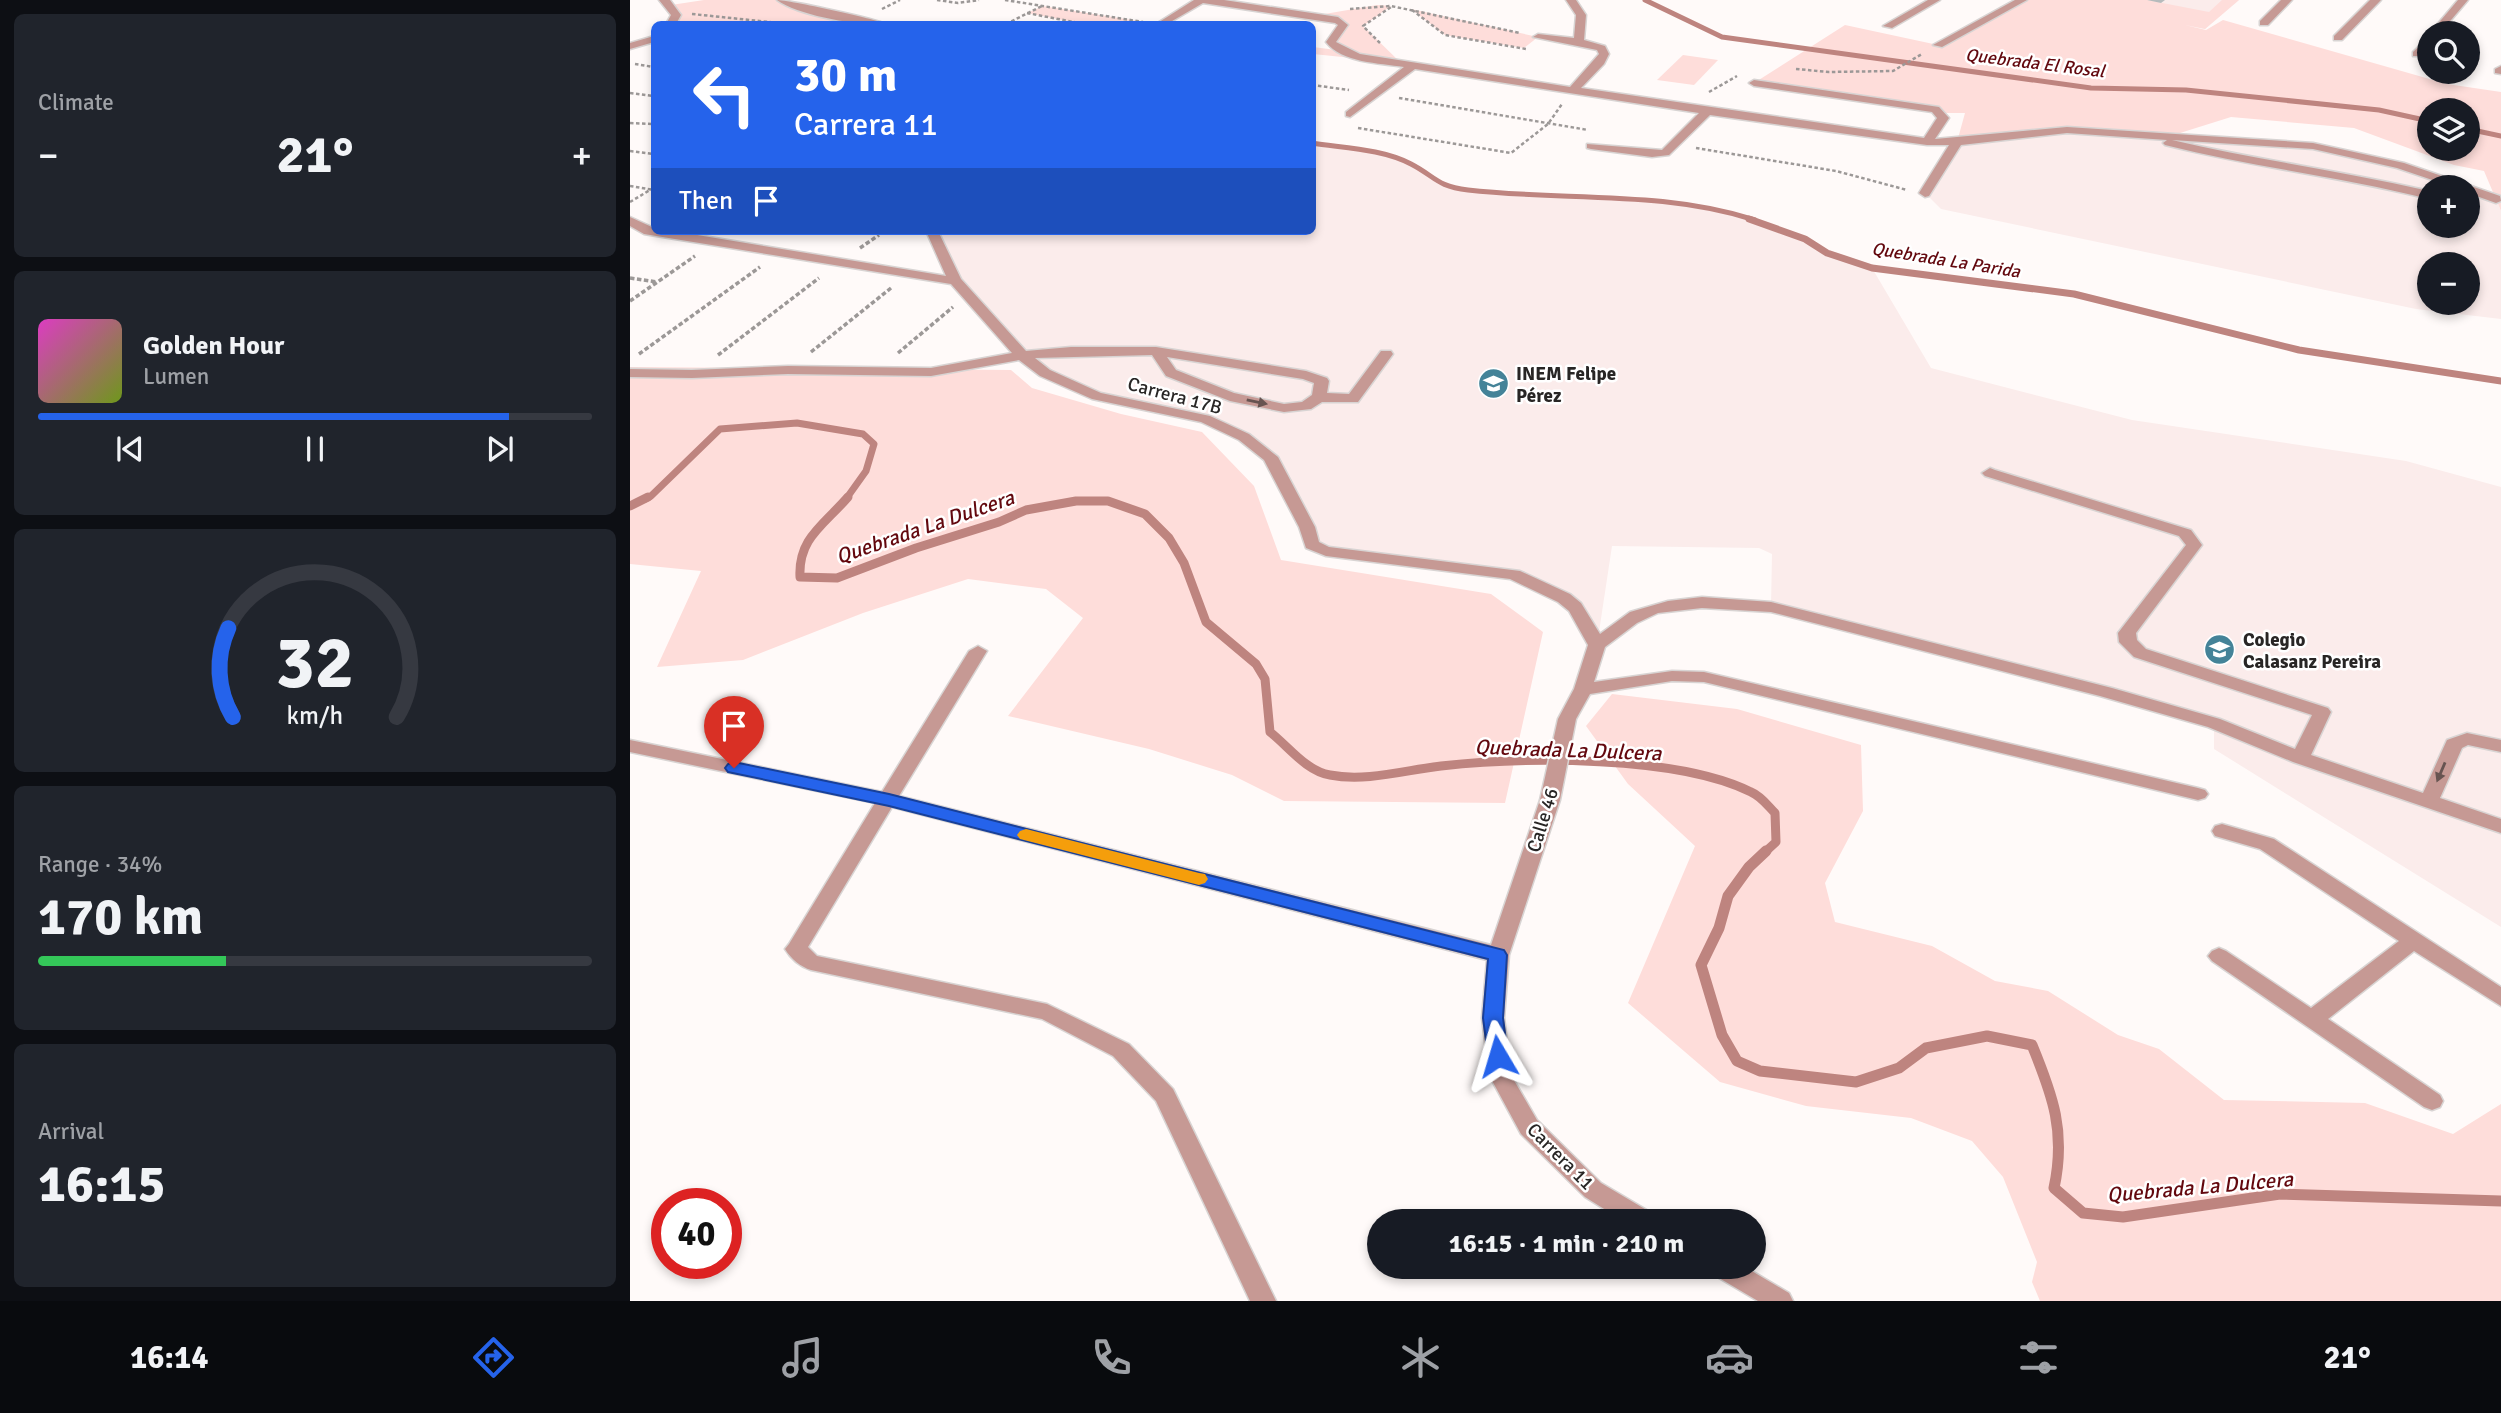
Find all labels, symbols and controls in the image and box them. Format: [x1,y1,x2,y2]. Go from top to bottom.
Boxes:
map controls [2417,21,2480,315]
button: search [2417,21,2480,84]
water label: Quebrada El Rosal [1964,44,2107,83]
text: 30 m [794,45,897,105]
icon: left [679,49,770,140]
text: Climate [38,88,114,117]
button: layers [2417,98,2480,161]
text: Carrera 11 [794,105,938,144]
text: 21° [277,123,353,187]
text: − [38,132,59,179]
text: + [571,132,592,179]
button: + [2417,175,2480,238]
icon: arrive [747,182,785,220]
text: Then [679,185,733,217]
water label: Quebrada La Parida [1870,237,2023,283]
button: − [2417,252,2480,315]
text: Golden Hour [143,330,284,362]
text: Lumen [143,362,209,391]
place label: INEM Felipe Pérez [1516,362,1616,408]
school or university icon: INEM Felipe Pérez [1476,367,1510,401]
street label: Carrera 17B [1125,372,1225,420]
one-way arrow [1246,397,1268,408]
icon: previous [111,430,149,468]
icon: pause [296,430,334,468]
icon: next [481,430,519,468]
water label: Quebrada La Dulcera [832,484,1019,570]
text: 32 [276,619,354,708]
place label: Colegio Calasanz Pereira [2243,628,2381,674]
school or university icon: Colegio Calasanz Pereira [2203,633,2237,667]
pin [704,696,764,768]
text: km/h [287,699,343,730]
icon: arrive [715,707,753,745]
water label: Quebrada La Dulcera [1474,734,1663,766]
one-way arrow [2435,762,2446,783]
street label: Calle 46 [1522,785,1564,855]
text: Range · 34% [38,850,162,879]
text: 170 km [38,885,203,949]
position arrow [1461,1019,1535,1093]
text: Arrival [38,1117,104,1146]
street label: Carrera 11 [1522,1118,1599,1195]
text: 16:15 [38,1152,166,1216]
water label: Quebrada La Dulcera [2106,1166,2296,1208]
speed limit sign: 40 [651,1188,742,1279]
text: 16:15 · 1 min · 210 m [1449,1228,1684,1260]
icon: directions [469,1333,518,1382]
icon: music [778,1333,827,1382]
icon: phone [1087,1333,1136,1382]
icon: climate [1396,1333,1445,1382]
icon: car [1705,1333,1754,1382]
icon: filters [2014,1333,2063,1382]
text: 16:14 [130,1338,209,1377]
text: 21° [2323,1338,2371,1377]

